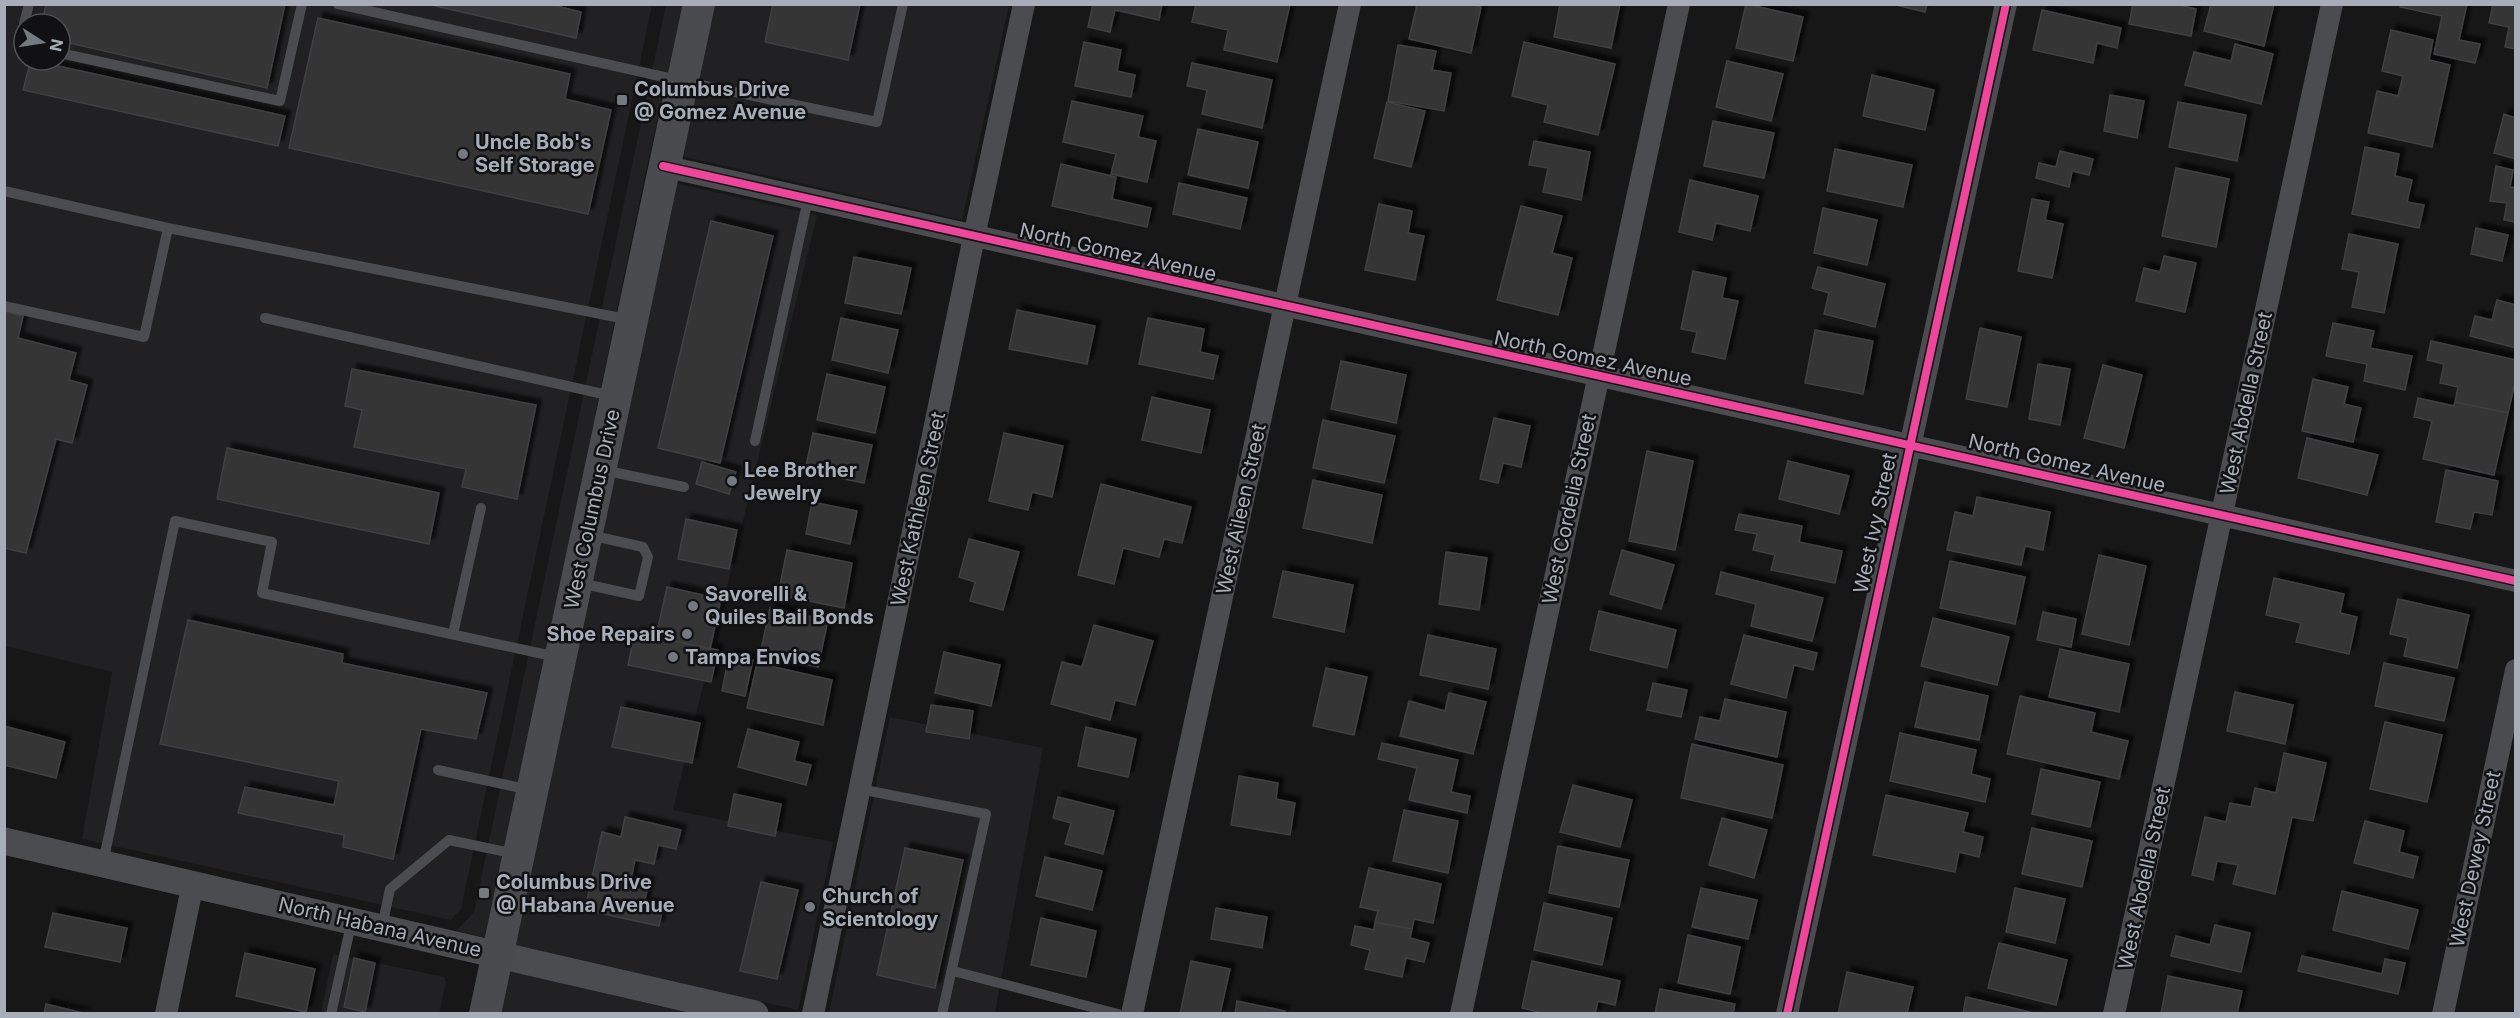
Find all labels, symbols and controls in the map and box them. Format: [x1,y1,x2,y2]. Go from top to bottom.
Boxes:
north arrow [12,12,72,72]
text: N [46,37,68,53]
place label: Columbus Drive @ Gomez Avenue [634,77,806,124]
marker: Columbus Drive @ Gomez Avenue [615,93,629,107]
place label: Uncle Bob's Self Storage [475,130,595,177]
marker: Uncle Bob's Self Storage [456,147,470,161]
street label: North Gomez Avenue [1017,218,1219,286]
street label: West Abdella Street [2215,309,2277,496]
street label: North Gomez Avenue [1492,325,1694,391]
street label: West Columbus Drive [559,407,625,611]
street label: West Kathleen Street [886,409,950,608]
street label: West Cordelia Street [1537,411,1601,606]
street label: West Aileen Street [1211,421,1271,597]
street label: North Gomez Avenue [1966,429,2168,497]
street label: West Ivy Street [1848,450,1902,595]
place label: Lee Brother Jewelry [744,458,857,505]
marker: Lee Brother Jewelry [725,474,739,488]
place label: Savorelli & Quiles Bail Bonds [705,582,874,629]
marker: Savorelli & Quiles Bail Bonds [686,599,700,613]
place label: Shoe Repairs [547,622,675,646]
marker: Shoe Repairs [680,627,694,641]
place label: Tampa Envios [685,645,821,669]
marker: Tampa Envios [666,650,680,664]
street label: West Dewey Street [2445,768,2505,949]
street label: West Abdella Street [2113,784,2175,971]
place label: Columbus Drive @ Habana Avenue [496,870,675,917]
place label: Church of Scientology [822,884,938,931]
marker: Columbus Drive @ Habana Avenue [477,886,491,900]
street label: North Habana Avenue [276,892,484,962]
marker: Church of Scientology [803,900,817,914]

